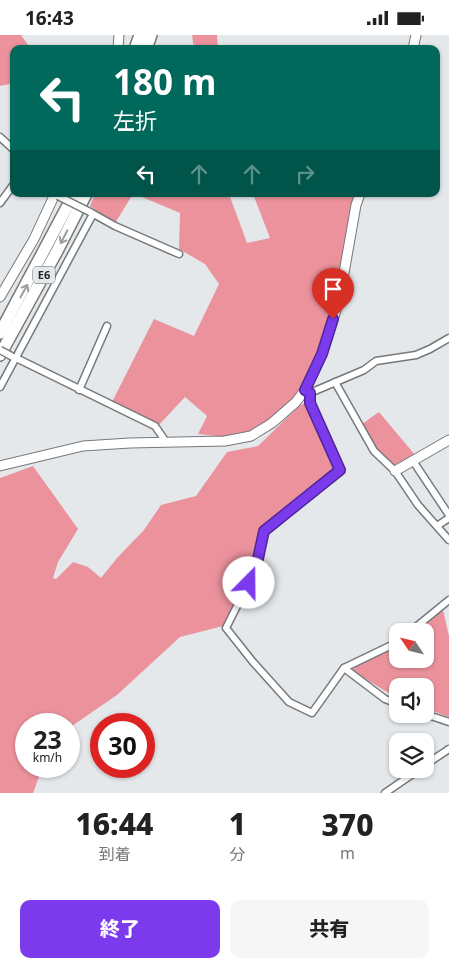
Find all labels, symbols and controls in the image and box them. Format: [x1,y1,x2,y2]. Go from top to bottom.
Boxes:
text: 16:43 [25,5,74,31]
text: 180 m [113,58,216,105]
icon: left [30,65,95,130]
text: 左折 [113,105,157,135]
icon: left [132,160,160,188]
icon: ahead [185,160,213,188]
icon: ahead [238,160,266,188]
icon: right [291,160,319,188]
one-way arrow [59,230,69,245]
road number: E6 [33,267,55,283]
pin [312,268,354,319]
icon: arrive [319,275,347,303]
one-way arrow [19,284,29,298]
position arrow [222,556,274,608]
north arrow [389,623,434,667]
map controls [389,623,434,778]
button: sound [389,678,434,723]
speed limit sign: 30 [90,713,155,778]
text: 23 [33,722,62,756]
button: layers [389,733,434,778]
text: km/h [33,749,62,766]
text: 16:44 [75,803,153,844]
text: 1 [229,803,246,844]
text: 370 [322,804,374,845]
text: m [340,842,355,864]
text: 到着 [98,843,130,865]
text: 分 [229,843,245,865]
button: 終了 [20,900,220,958]
button: 共有 [230,900,429,958]

